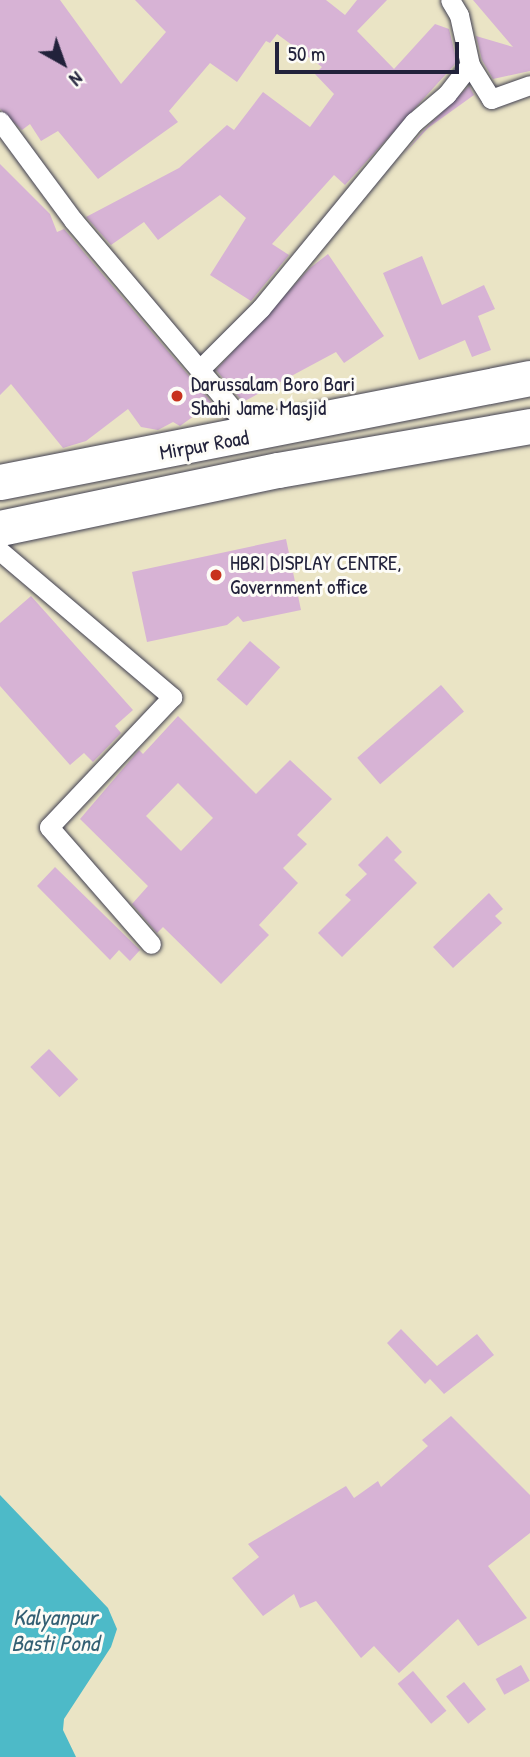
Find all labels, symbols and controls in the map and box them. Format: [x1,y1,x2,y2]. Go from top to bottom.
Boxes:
north arrow [28,28,98,98]
scale bar [278,28,462,72]
text: 50 m [288,39,325,68]
text: N [64,66,89,92]
place label: Darussalam Boro Bari Shahi Jame Masjid [191,371,355,421]
marker: Darussalam Boro Bari Shahi Jame Masjid [169,388,185,404]
street label: Mirpur Road [157,425,251,465]
place label: HBRI DISPLAY CENTRE, Government office [230,550,401,600]
marker: HBRI DISPLAY CENTRE, Government office [208,567,224,583]
water label: Kalyanpur Basti Pond [11,1603,99,1657]

